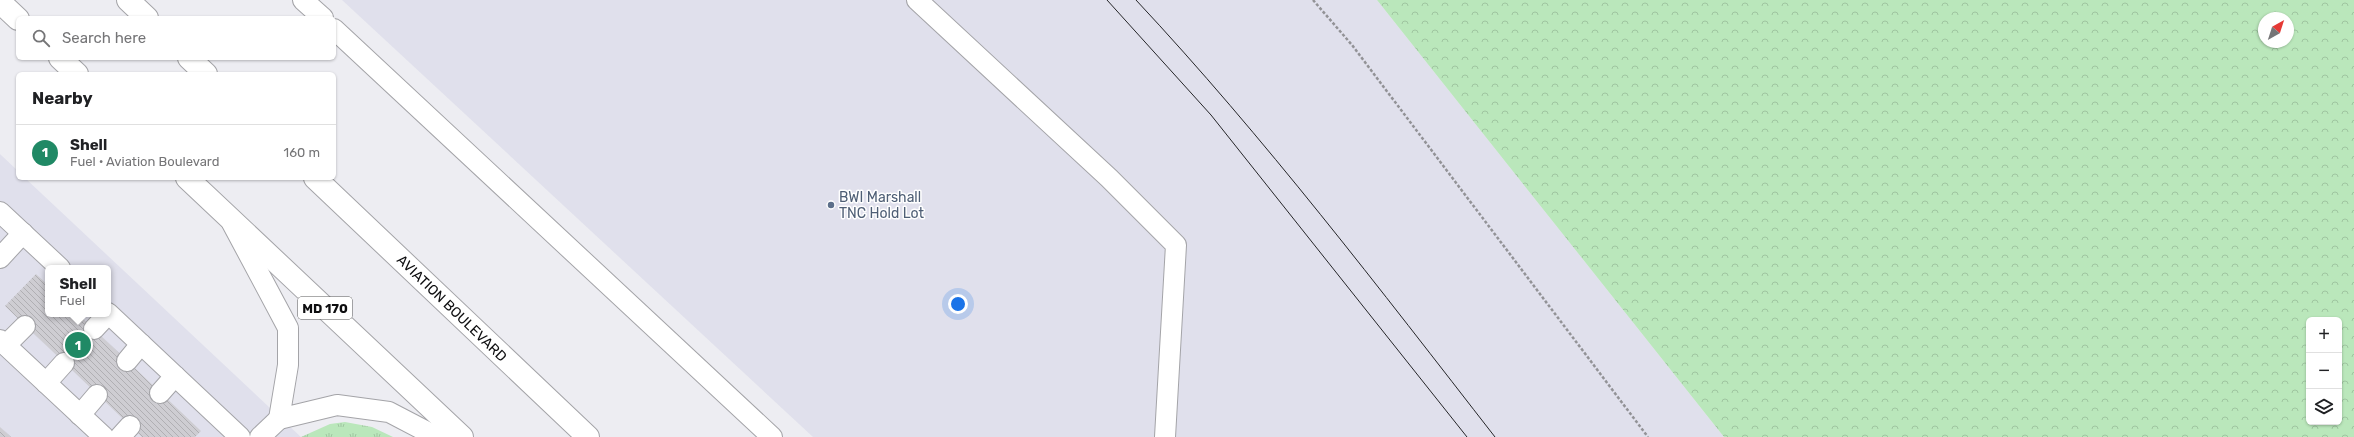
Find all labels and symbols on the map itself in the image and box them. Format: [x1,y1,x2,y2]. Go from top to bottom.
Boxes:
north arrow [2258,12,2294,48]
place label: BWI Marshall TNC Hold Lot [839,189,924,222]
marker: BWI Marshall TNC Hold Lot [826,200,836,210]
street label: AVIATION BOULEVARD [393,251,510,365]
your location [948,294,968,314]
road number: MD 170 [298,297,352,319]
pin: 1 [65,330,91,360]

